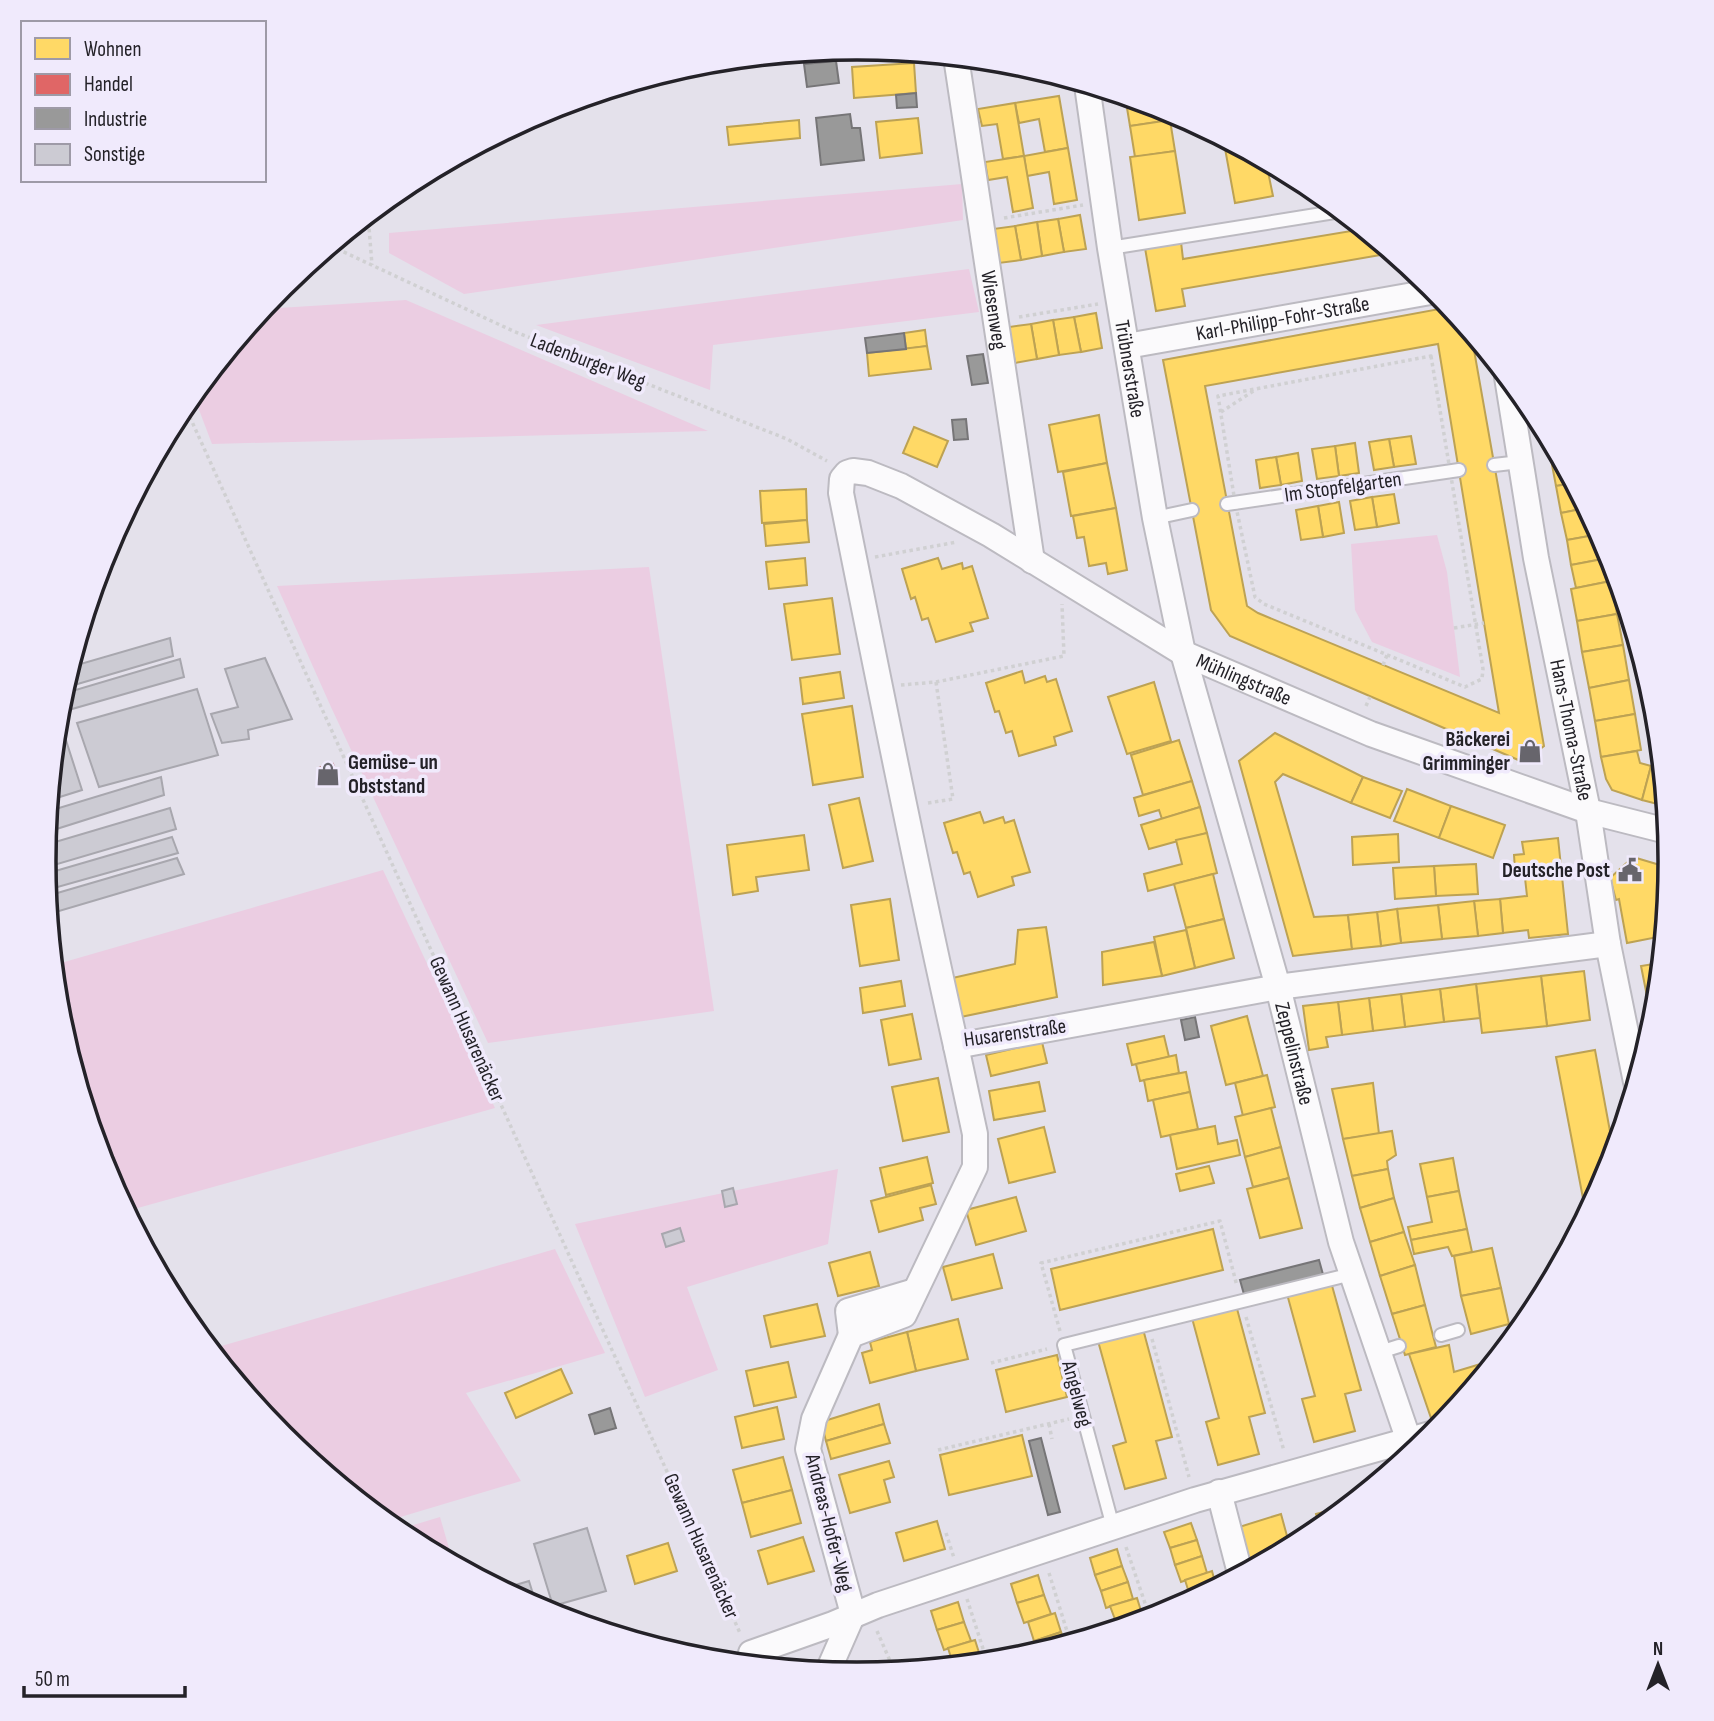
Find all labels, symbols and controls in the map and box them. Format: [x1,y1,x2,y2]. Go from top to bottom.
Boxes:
legend [21,21,266,182]
text: Wohnen [84,37,141,62]
text: Handel [84,72,133,97]
text: Industrie [84,107,147,132]
text: Sonstige [84,142,145,167]
street label: Wiesenweg [976,269,1012,351]
street label: Karl-Philipp-Fohr-Straße [1194,291,1371,346]
street label: Trübnerstraße [1110,318,1151,419]
street label: Ladenburger Weg [527,328,649,394]
street label: Im Stopfelgarten [1283,466,1403,508]
street label: Mühlingstraße [1193,648,1295,711]
street label: Hans-Thoma-Straße [1545,657,1598,803]
place label: Bäckerei Grimminger [1423,727,1510,776]
shop icon: Bäckerei Grimminger [1516,737,1544,765]
place label: Gemüse- un Obststand [348,750,438,799]
shop icon: Gemüse- un Obststand [314,760,342,788]
public building icon: Deutsche Post [1616,856,1644,884]
place label: Deutsche Post [1502,858,1610,883]
street label: Gewann Husarenäcker [424,952,510,1106]
street label: Zeppelinstraße [1270,1000,1319,1107]
street label: Husarenstraße [962,1013,1068,1053]
street label: Angelweg [1056,1357,1098,1430]
street label: Andreas-Hofer-Weg [800,1450,858,1595]
street label: Gewann Husarenäcker [658,1469,744,1623]
north arrow [1623,1630,1693,1700]
text: N [1653,1638,1663,1661]
scale bar [24,1654,186,1698]
text: 50 m [35,1667,70,1692]

